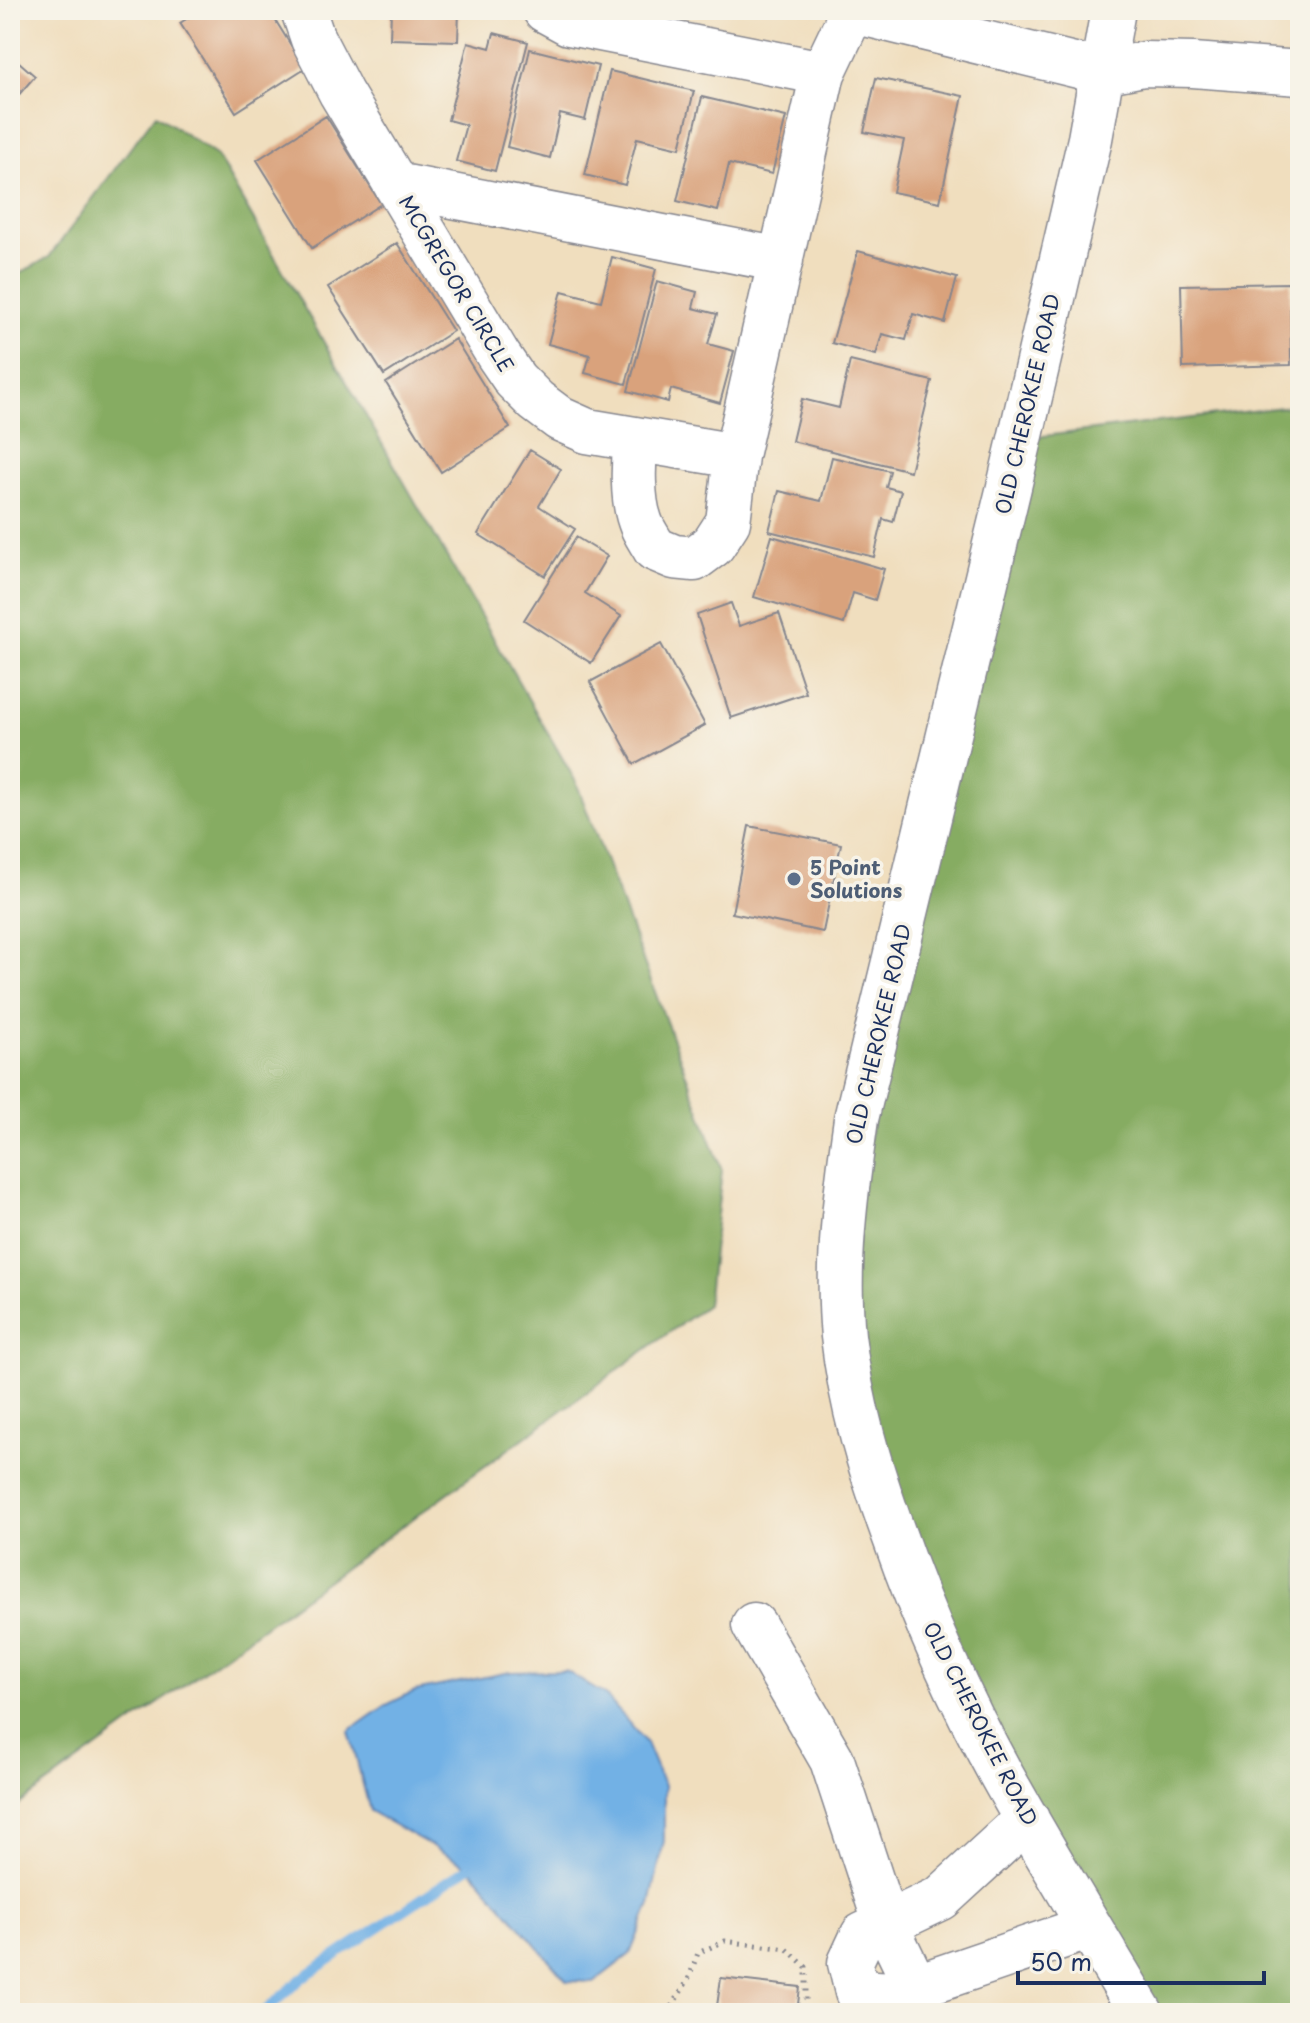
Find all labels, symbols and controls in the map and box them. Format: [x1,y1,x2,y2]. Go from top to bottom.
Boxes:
street label: MCGREGOR CIRCLE [392,189,522,378]
street label: OLD CHEROKEE ROAD [987,290,1067,517]
place label: 5 Point Solutions [810,852,903,905]
marker: 5 Point Solutions [785,870,803,888]
street label: OLD CHEROKEE ROAD [838,920,918,1147]
street label: OLD CHEROKEE ROAD [916,1616,1045,1831]
scale bar [1018,1935,1264,1985]
text: 50 m [1030,1943,1092,1979]

